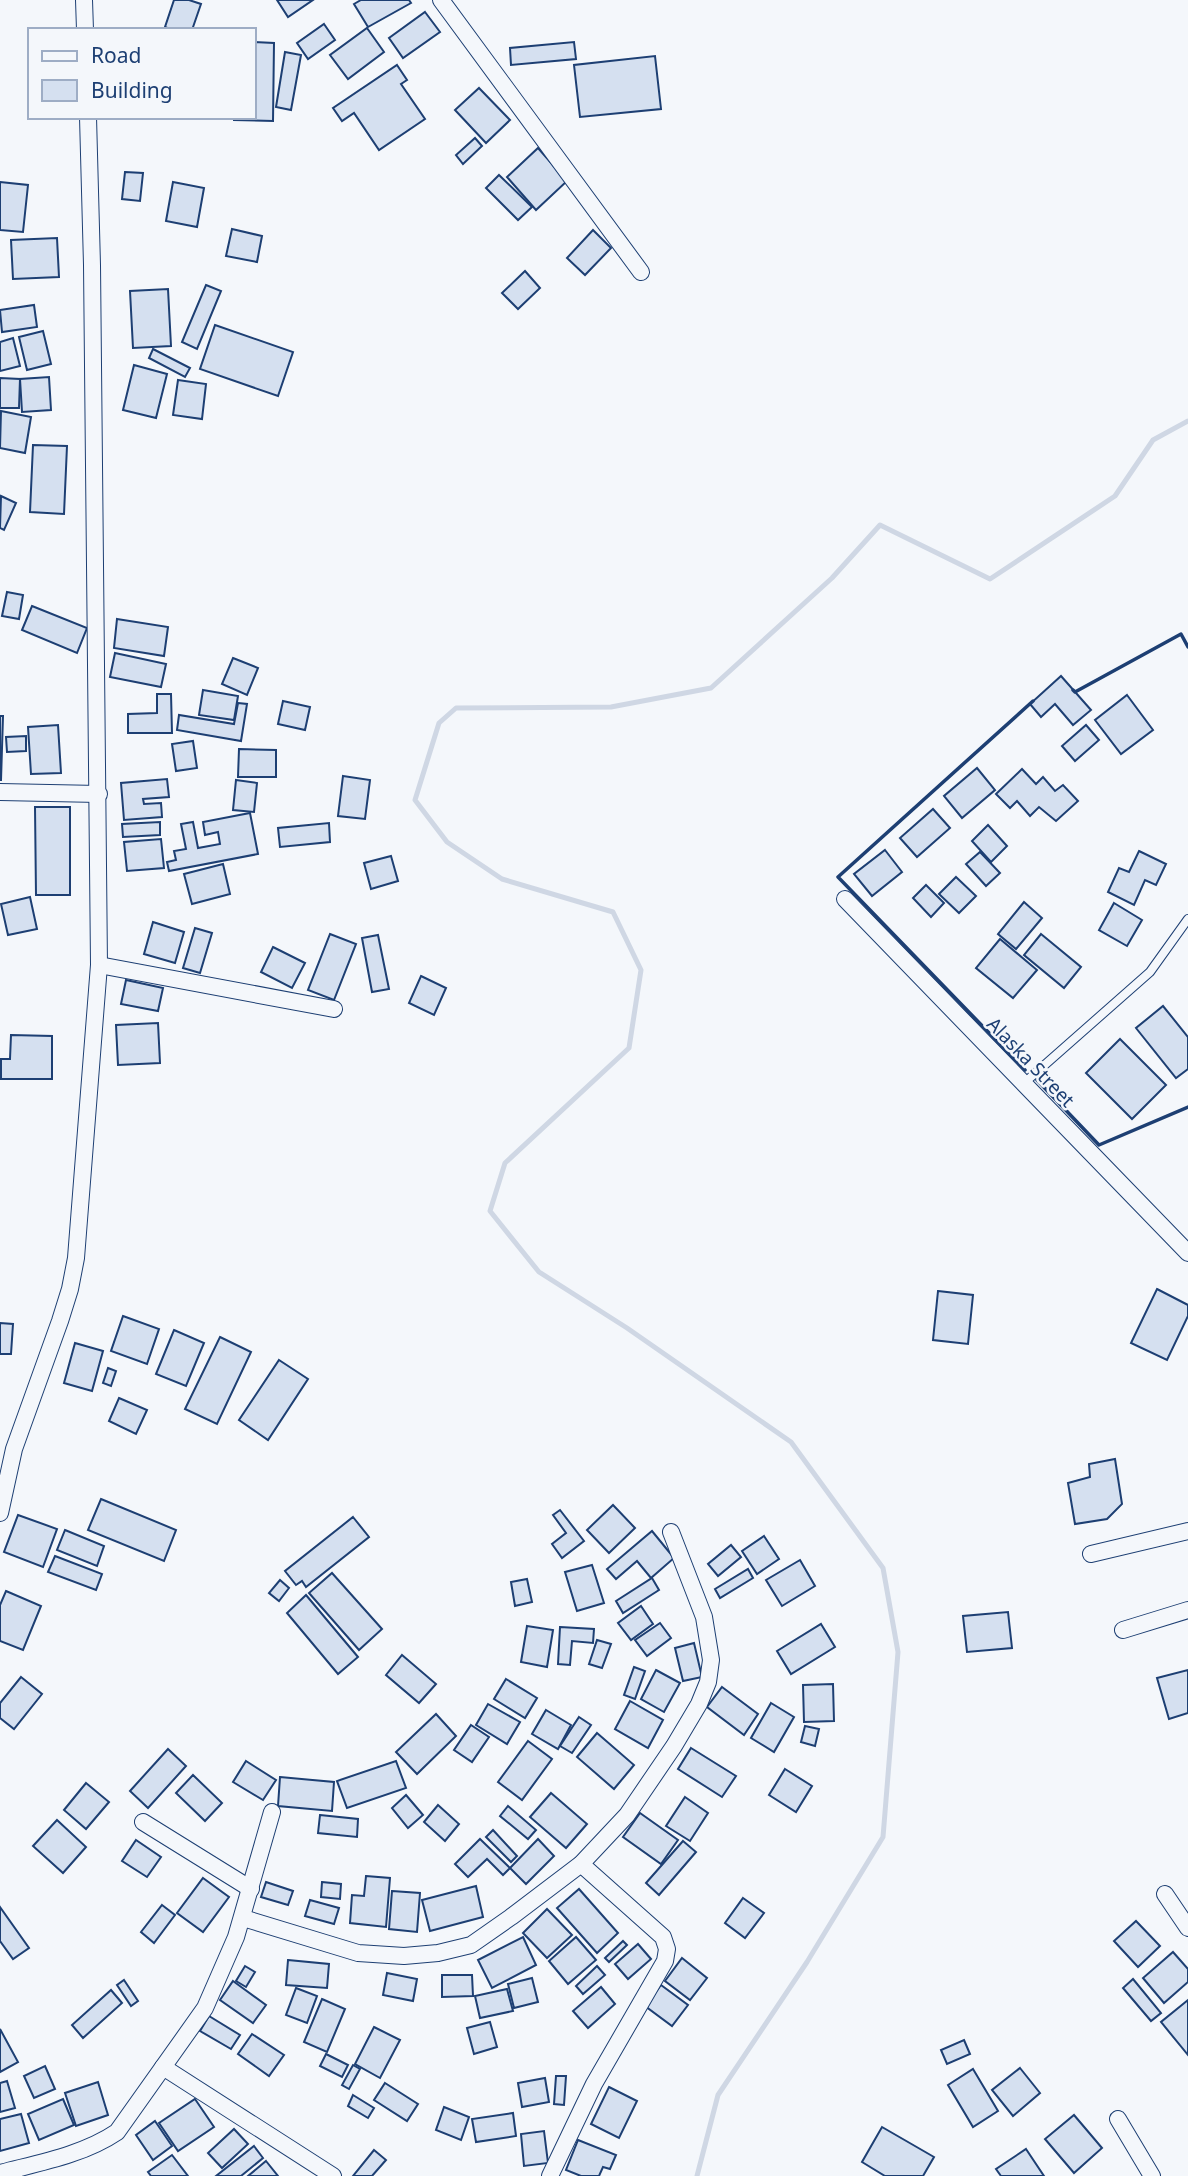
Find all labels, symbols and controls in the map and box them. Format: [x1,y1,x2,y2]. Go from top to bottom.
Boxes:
legend [28,28,256,119]
text: Road [91,41,141,69]
text: Building [91,76,173,104]
street label: Alaska Street [981,1011,1081,1113]

